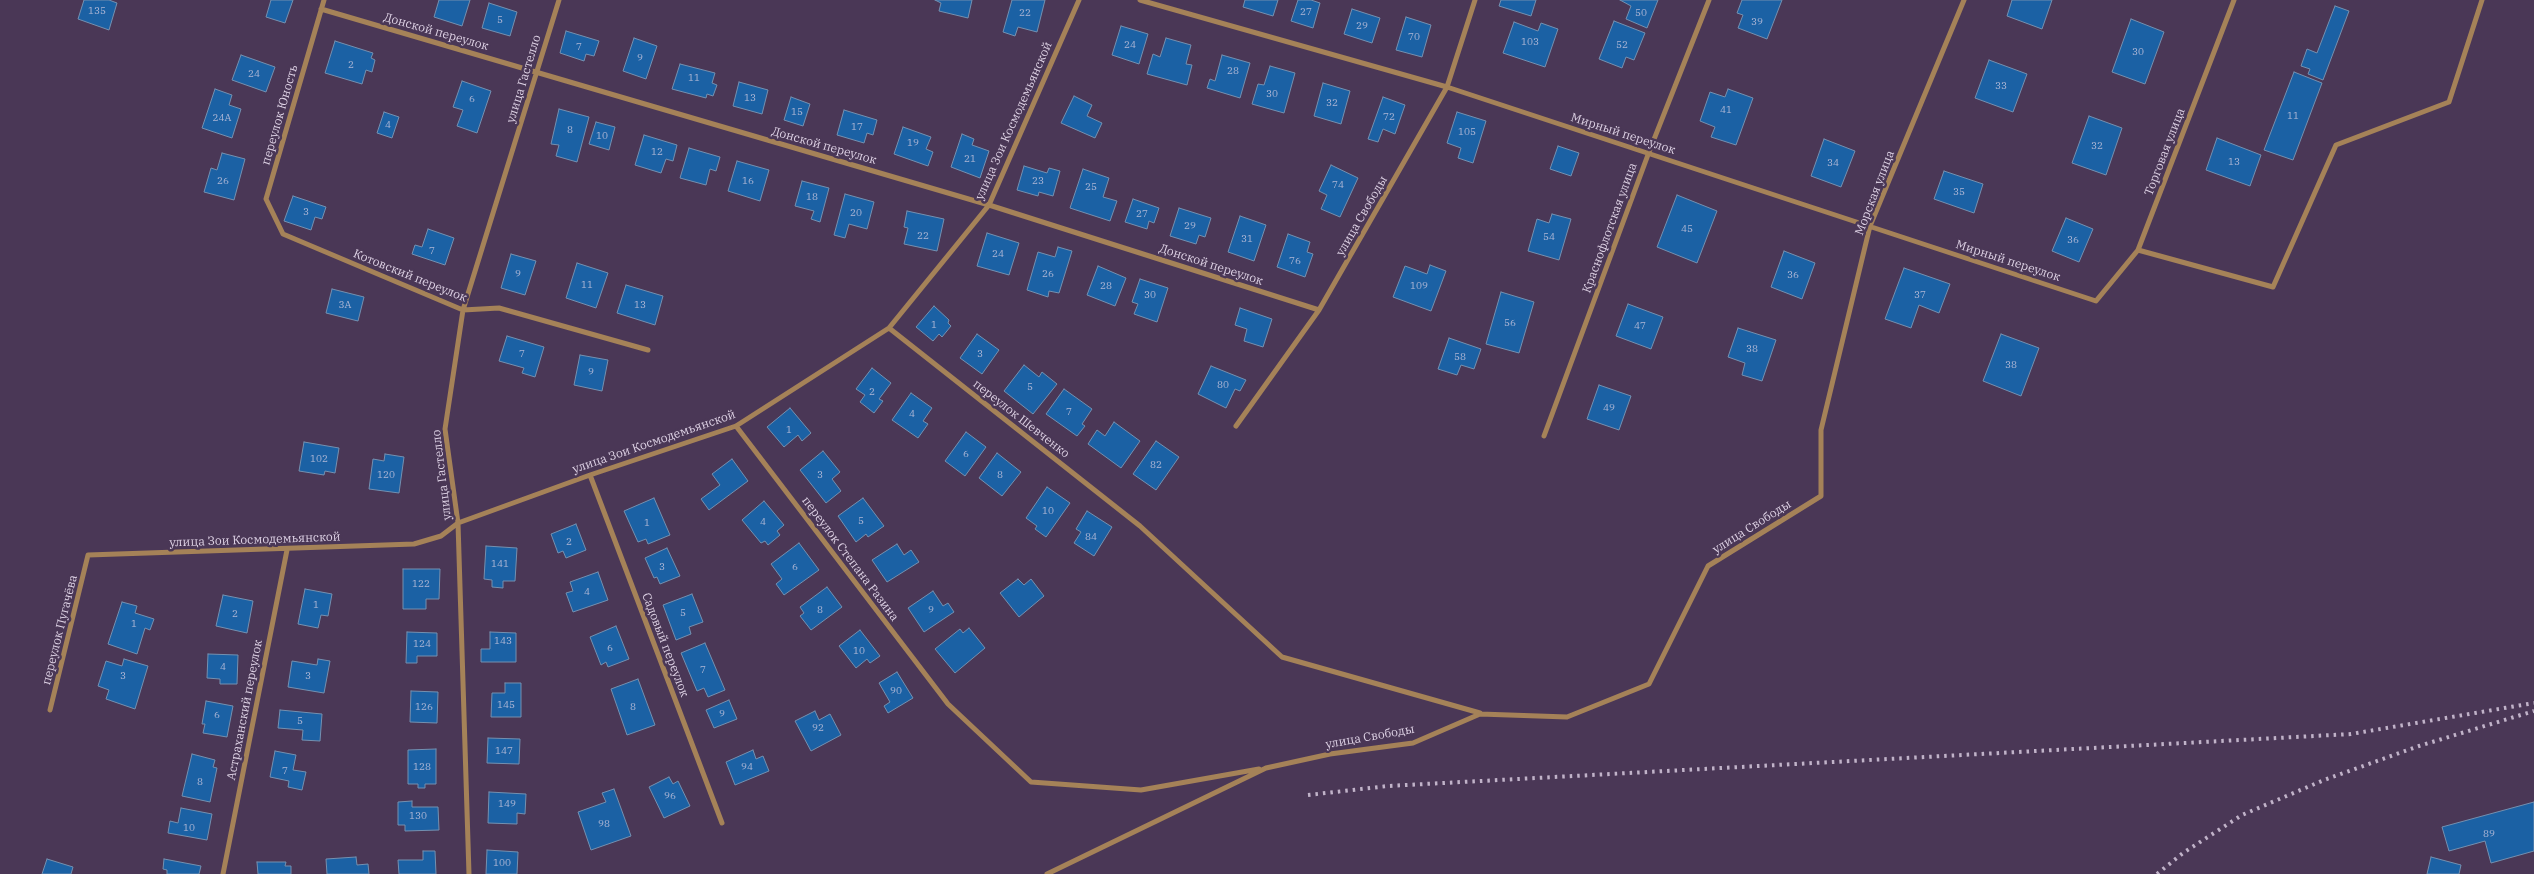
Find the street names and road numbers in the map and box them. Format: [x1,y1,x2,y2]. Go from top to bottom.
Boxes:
street label: Донской переулок [382,10,490,54]
street label: улица Гастелло [504,33,544,125]
street label: улица Зои Космодемьянской [973,40,1055,202]
street label: переулок Юность [259,63,301,167]
street label: Торговая улица [2142,106,2188,198]
street label: Мирный переулок [1569,110,1677,158]
street label: Донской переулок [770,124,878,168]
street label: Морская улица [1852,149,1898,237]
street label: Краснофлотская улица [1580,161,1640,295]
street label: улица Свободы [1333,173,1391,259]
street label: Мирный переулок [1954,237,2062,285]
street label: Донской переулок [1157,241,1265,289]
street label: Котовский переулок [351,247,469,305]
street label: переулок Шевченко [970,377,1072,461]
street label: улица Зои Космодемьянской [571,407,737,477]
street label: улица Гастелло [429,429,455,521]
street label: переулок Степана Разина [798,494,902,624]
street label: улица Свободы [1710,497,1794,557]
street label: улица Зои Космодемьянской [169,530,341,550]
street label: переулок Пугачёва [39,573,81,687]
street label: Садовый переулок [638,591,692,699]
street label: Астраханский переулок [224,639,266,781]
street label: улица Свободы [1324,722,1416,752]

